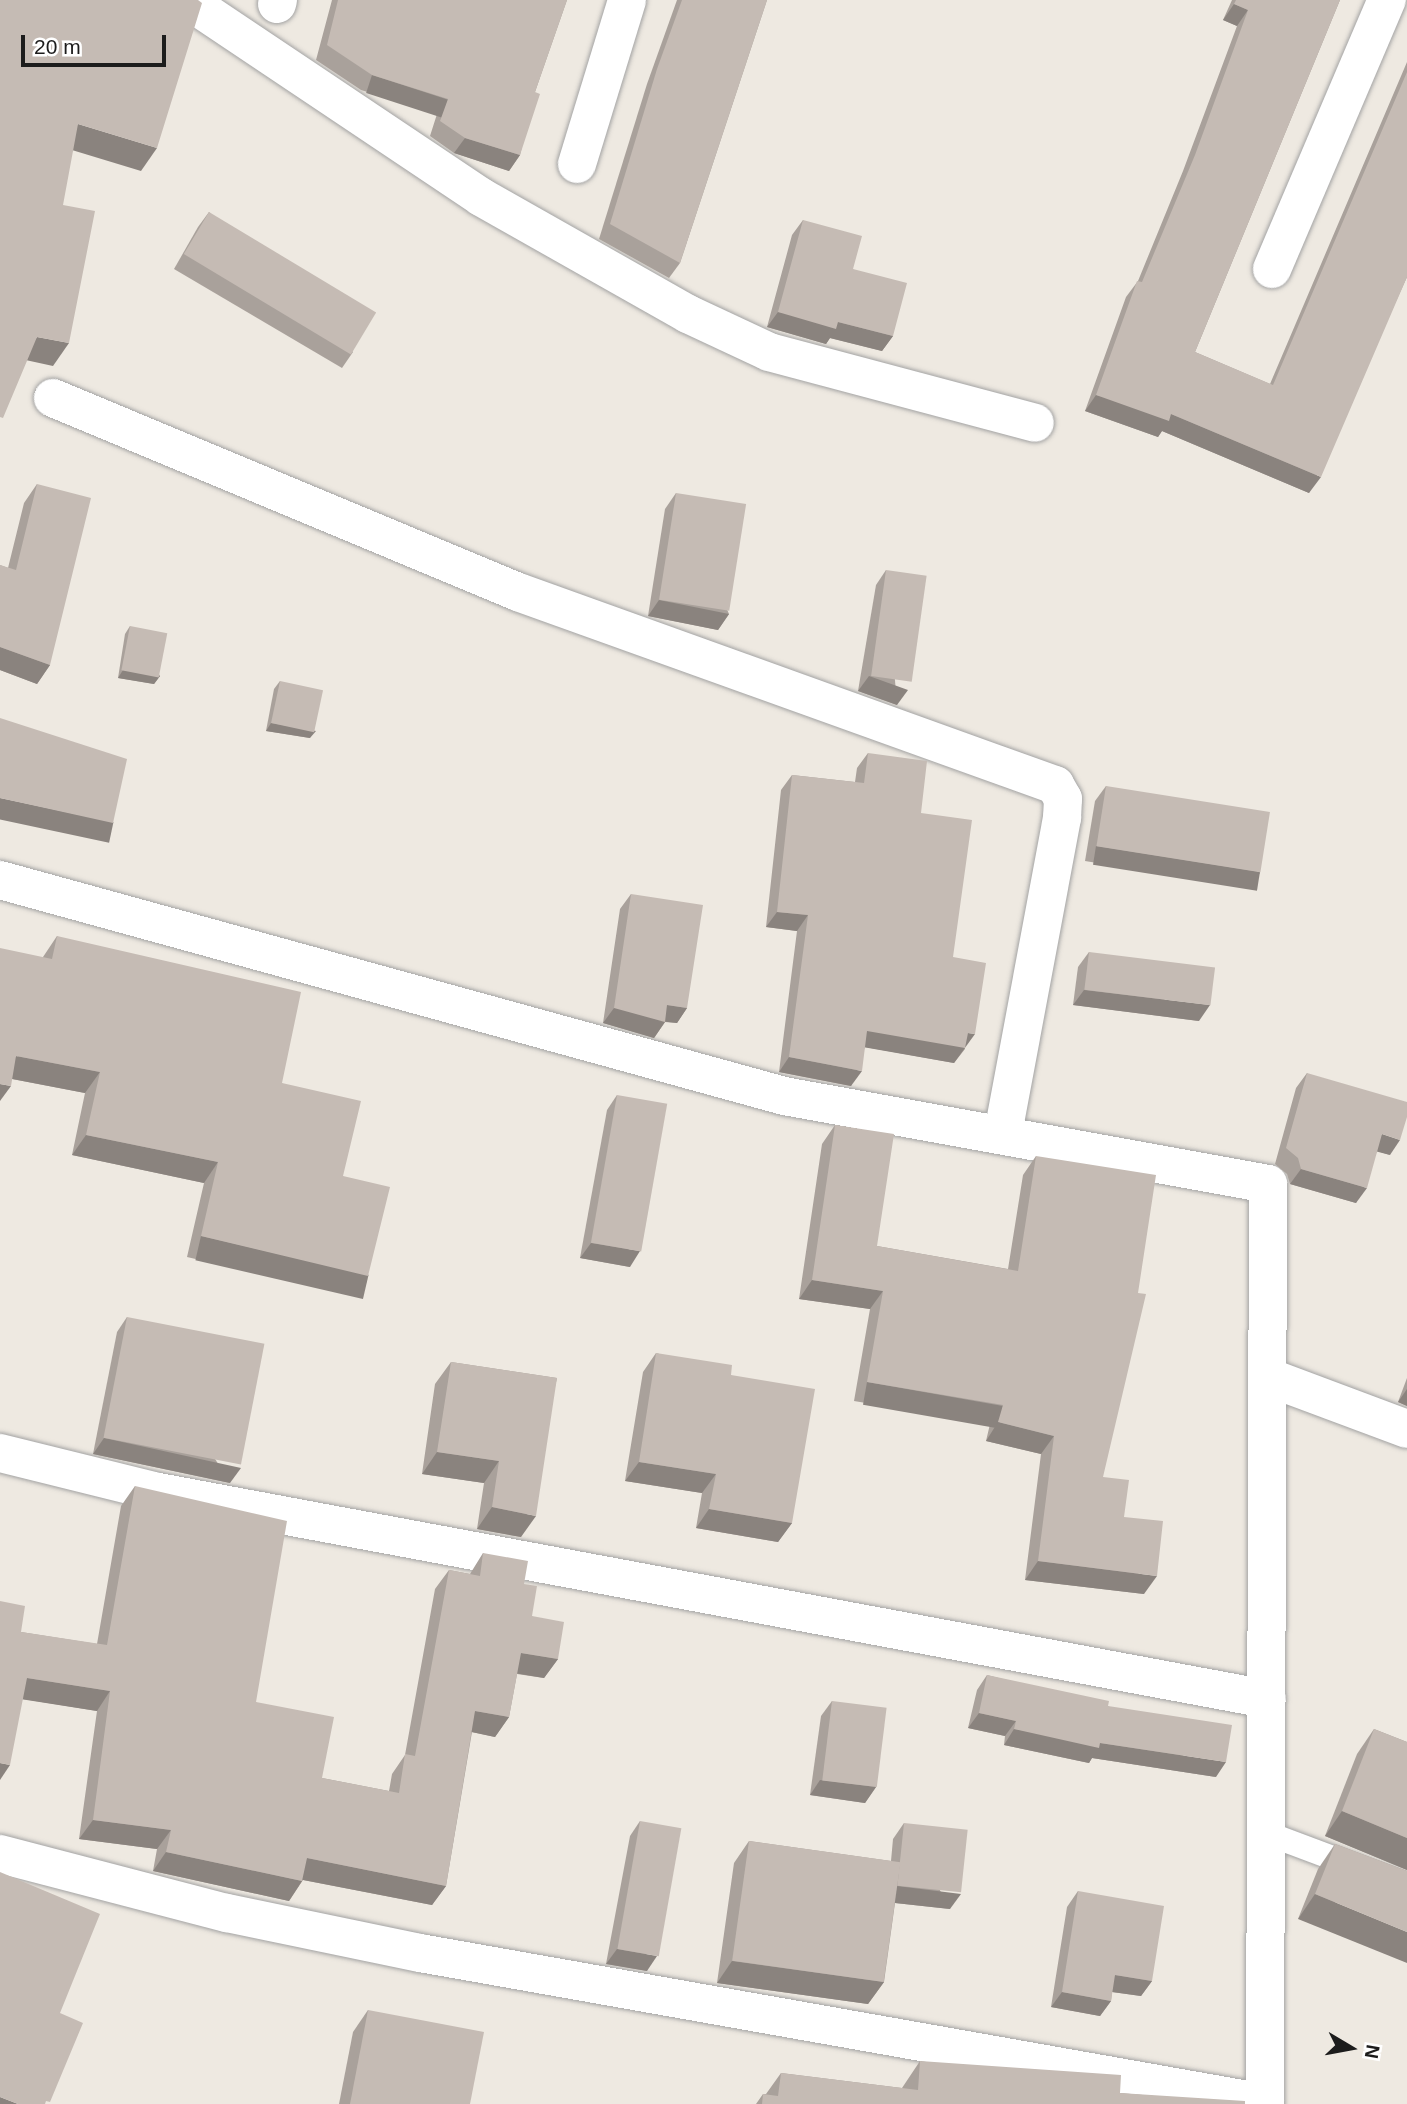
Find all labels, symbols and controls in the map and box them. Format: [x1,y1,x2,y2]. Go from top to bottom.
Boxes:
scale bar [24,21,170,65]
text: 20 m [34,35,81,58]
north arrow [1316,2013,1386,2083]
text: N [1361,2043,1384,2060]

